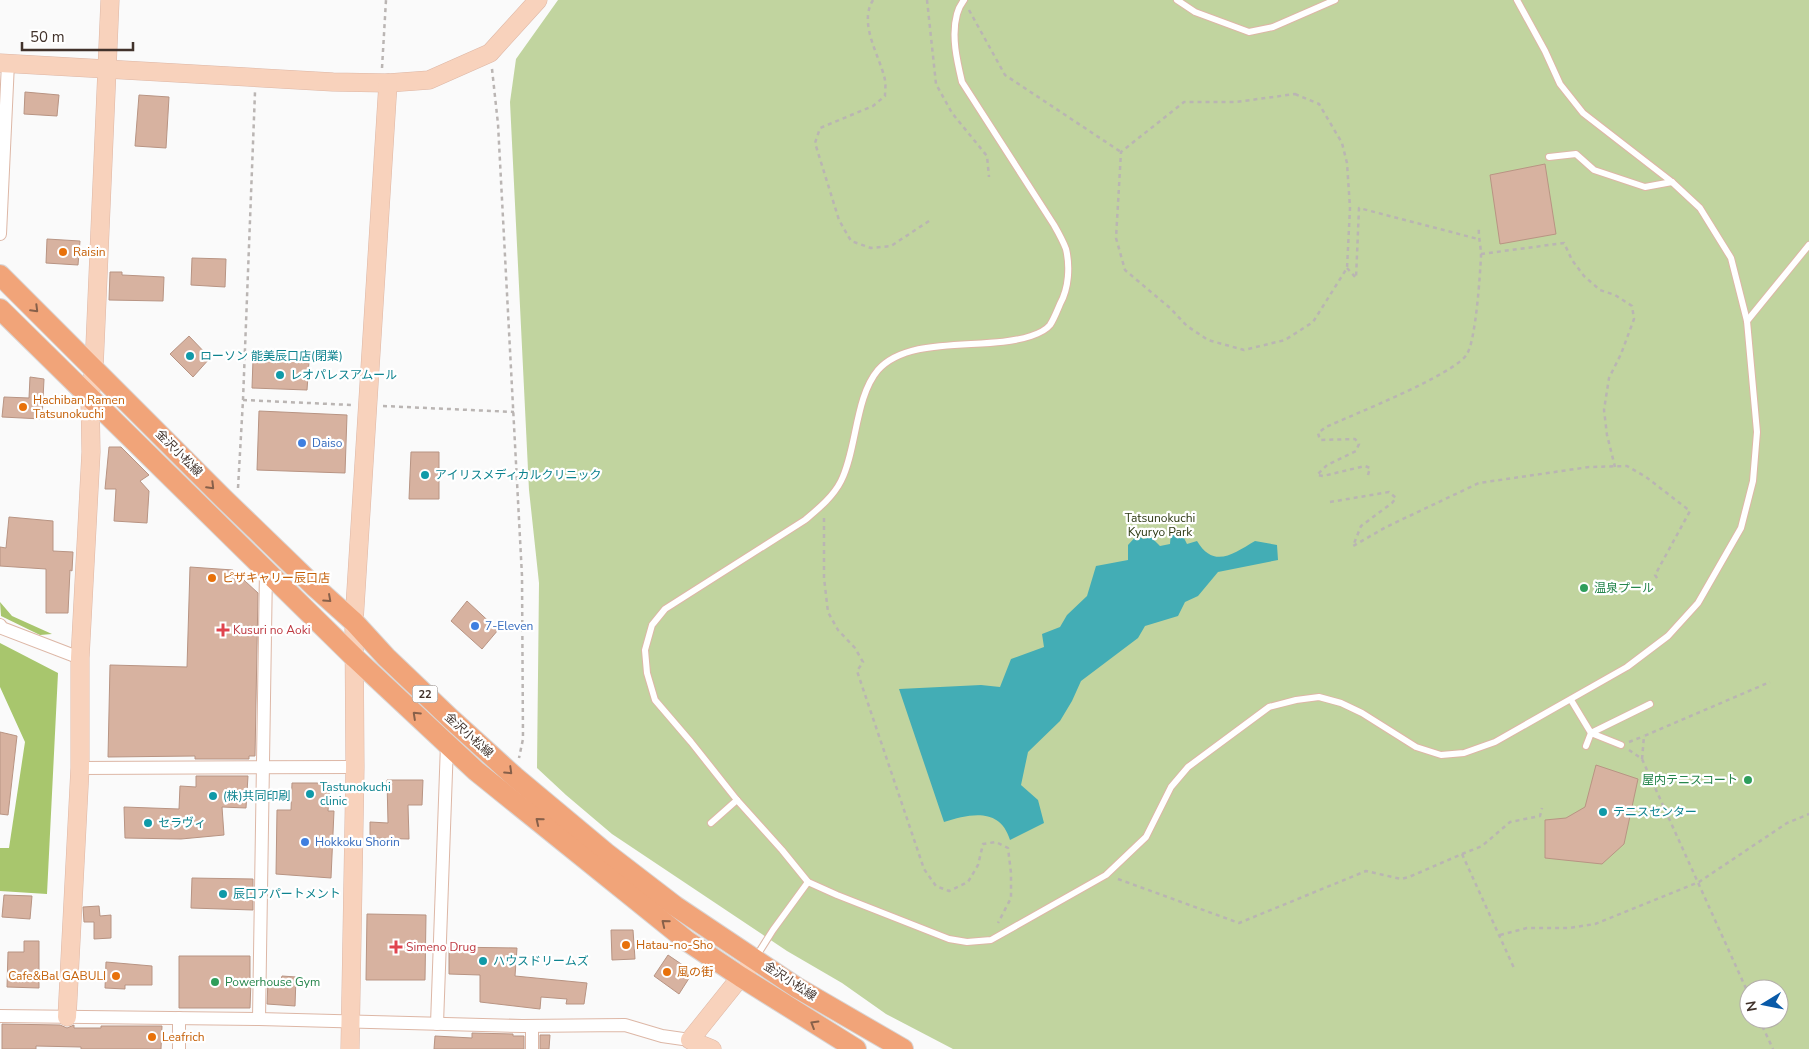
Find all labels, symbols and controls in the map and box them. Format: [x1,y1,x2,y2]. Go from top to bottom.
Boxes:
scale bar [22,20,134,52]
text: 50 m [30,27,65,47]
place label: Raisin [73,244,106,260]
marker: Raisin [57,246,69,258]
one-way arrow [29,303,38,312]
place label: ローソン 能美辰口店(閉業) [200,348,343,364]
marker: ローソン 能美辰口店(閉業) [184,350,196,362]
place label: レオパレスアムール [290,367,397,383]
marker: レオパレスアムール [274,369,286,381]
place label: Hachiban Ramen Tatsunokuchi [33,392,125,422]
marker: Hachiban Ramen Tatsunokuchi [17,401,29,413]
street label: 金沢小松線 [152,426,206,480]
place label: Daiso [312,435,343,451]
marker: Daiso [296,437,308,449]
place label: アイリスメディカルクリニック [435,467,602,483]
marker: アイリスメディカルクリニック [419,469,431,481]
one-way arrow [205,480,214,489]
park label: Tatsunokuchi Kyuryo Park [1125,510,1195,540]
place label: ピザキャリー辰口店 [222,570,330,586]
marker: ピザキャリー辰口店 [206,572,218,584]
place label: 温泉プール [1594,580,1654,596]
marker: 温泉プール [1578,582,1590,594]
one-way arrow [323,593,332,602]
place label: 7-Eleven [485,618,533,634]
marker: 7-Eleven [469,620,481,632]
place label: Kusuri no Aoki [233,622,311,638]
marker: Kusuri no Aoki [217,624,229,636]
road number: 22 [412,686,438,702]
street label: 金沢小松線 [441,709,497,761]
one-way arrow [412,712,421,721]
one-way arrow [503,765,512,774]
place label: 屋内テニスコート [1642,772,1738,788]
marker: 屋内テニスコート [1742,774,1754,786]
place label: Tastunokuchi clinic [320,779,391,809]
place label: (株)共同印刷 [223,788,291,804]
marker: Tastunokuchi clinic [304,788,316,800]
marker: (株)共同印刷 [207,790,219,802]
place label: テニスセンター [1613,804,1697,820]
marker: テニスセンター [1597,806,1609,818]
place label: セラヴィ [158,815,206,831]
marker: セラヴィ [142,817,154,829]
one-way arrow [535,818,544,827]
place label: Hokkoku Shorin [315,834,400,850]
marker: Hokkoku Shorin [299,836,311,848]
place label: 辰口アパートメント [233,886,341,902]
marker: 辰口アパートメント [217,888,229,900]
one-way arrow [662,921,671,929]
place label: Hatau-no-Sho [636,937,714,953]
place label: Simeno Drug [406,939,476,955]
marker: Hatau-no-Sho [620,939,632,951]
marker: Simeno Drug [390,941,402,953]
place label: ハウスドリームズ [493,953,589,969]
marker: ハウスドリームズ [477,955,489,967]
street label: 金沢小松線 [760,958,820,1004]
place label: 風の街 [677,964,713,980]
marker: 風の街 [661,966,673,978]
place label: Cafe&Bal GABULI [8,968,106,984]
marker: Cafe&Bal GABULI [110,970,122,982]
place label: Powerhouse Gym [225,974,320,990]
marker: Powerhouse Gym [209,976,221,988]
north arrow [1739,979,1789,1029]
text: N [1741,999,1762,1013]
one-way arrow [811,1021,820,1031]
place label: Leafrich [162,1029,205,1045]
marker: Leafrich [146,1031,158,1043]

